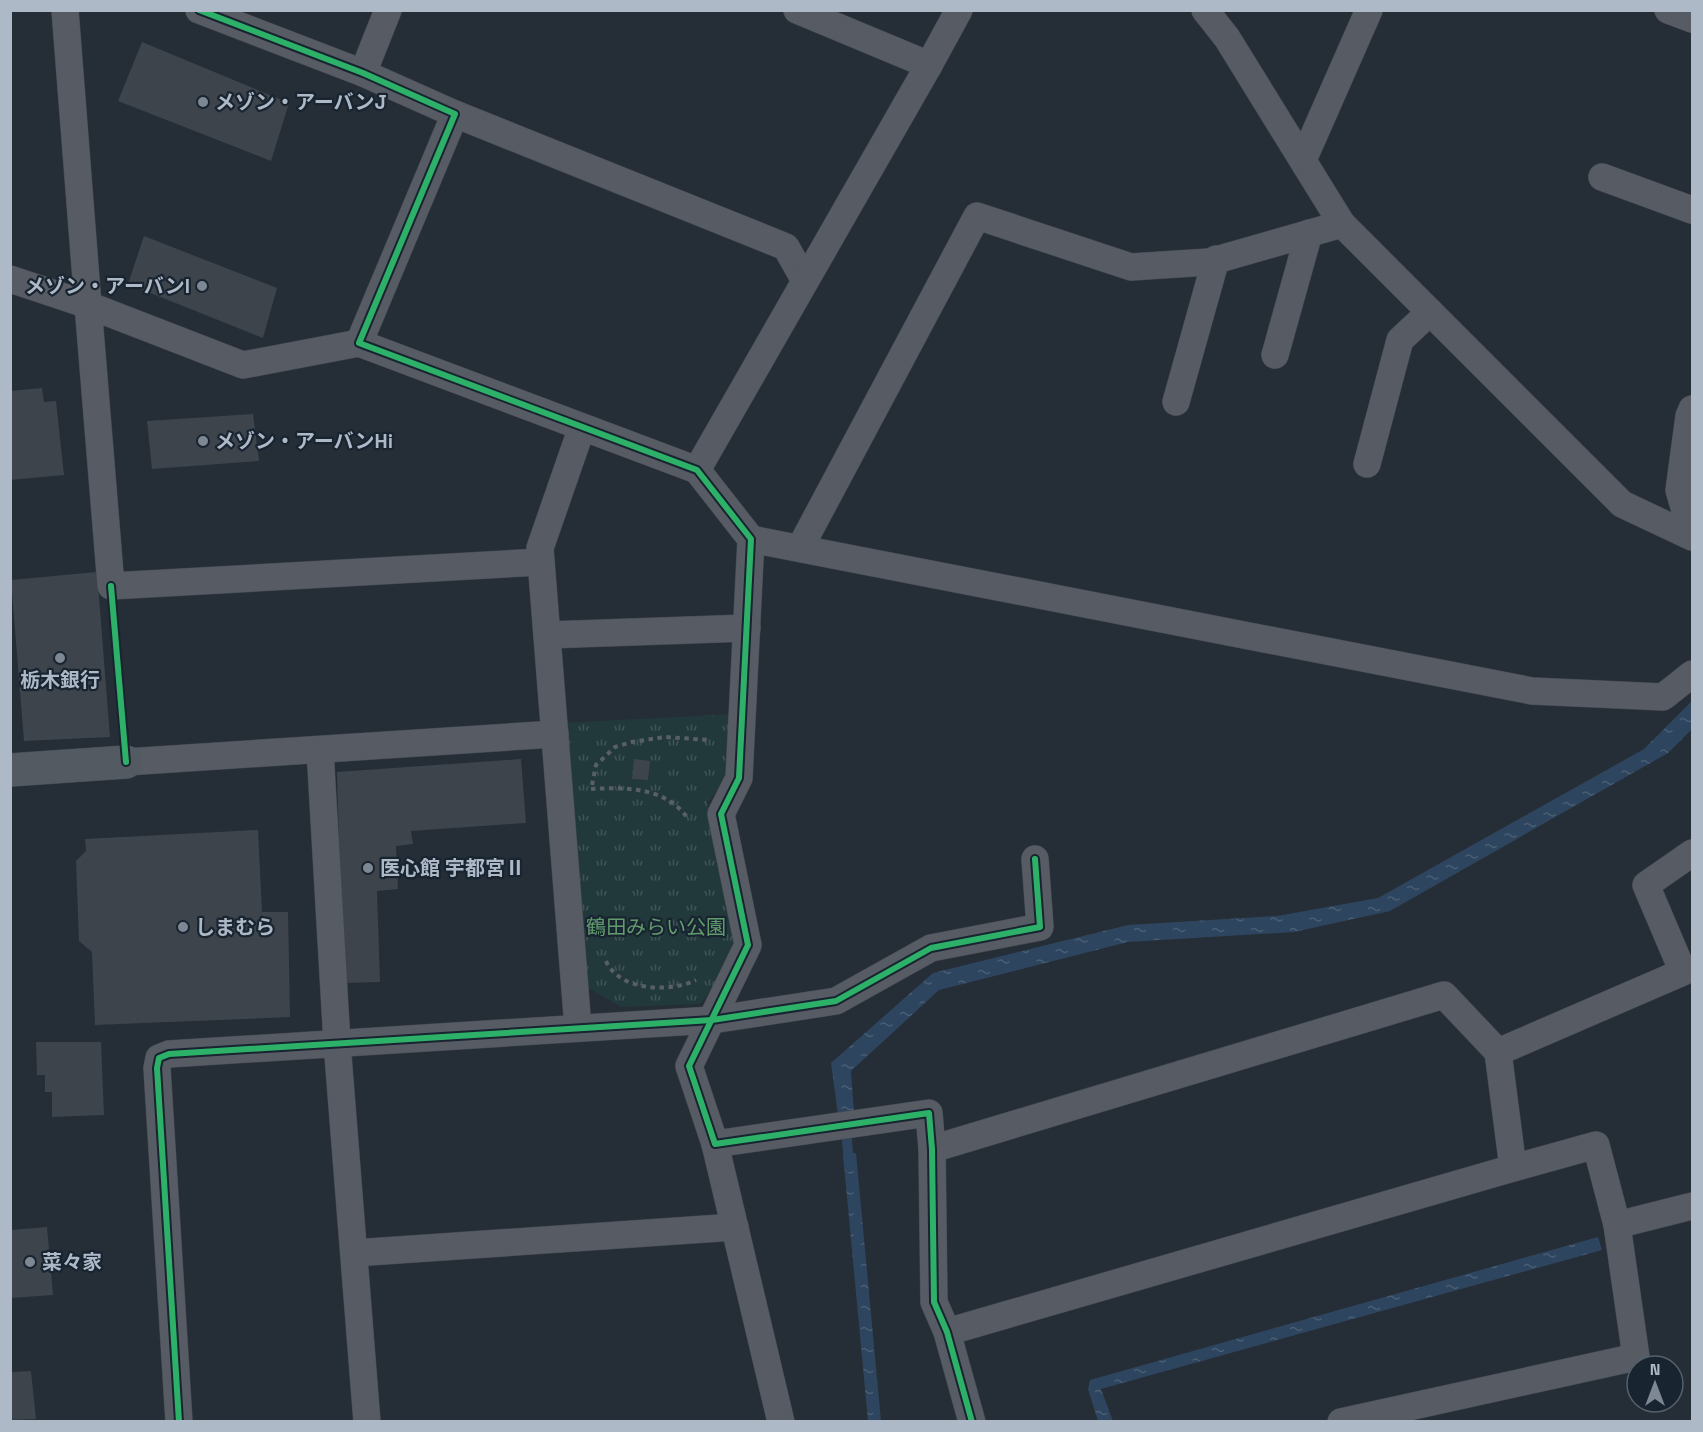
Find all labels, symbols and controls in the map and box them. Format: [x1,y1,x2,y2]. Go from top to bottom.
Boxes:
place label: メゾン・アーバンJ [215,89,387,115]
marker: メゾン・アーバンJ [196,95,210,109]
place label: メゾン・アーバンI [25,273,190,299]
marker: メゾン・アーバンI [195,279,209,293]
place label: メゾン・アーバンHi [215,428,393,454]
marker: メゾン・アーバンHi [196,434,210,448]
marker: 栃木銀行 [53,651,67,665]
place label: 栃木銀行 [20,667,100,693]
place label: 医心館 宇都宮Ⅱ [380,855,525,881]
marker: 医心館 宇都宮Ⅱ [361,861,375,875]
place label: しまむら [195,914,275,940]
park label: 鶴田みらい公園 [586,914,726,940]
marker: しまむら [176,920,190,934]
place label: 菜々家 [42,1249,102,1275]
marker: 菜々家 [23,1255,37,1269]
north arrow [1625,1354,1685,1414]
text: N [1650,1359,1660,1380]

